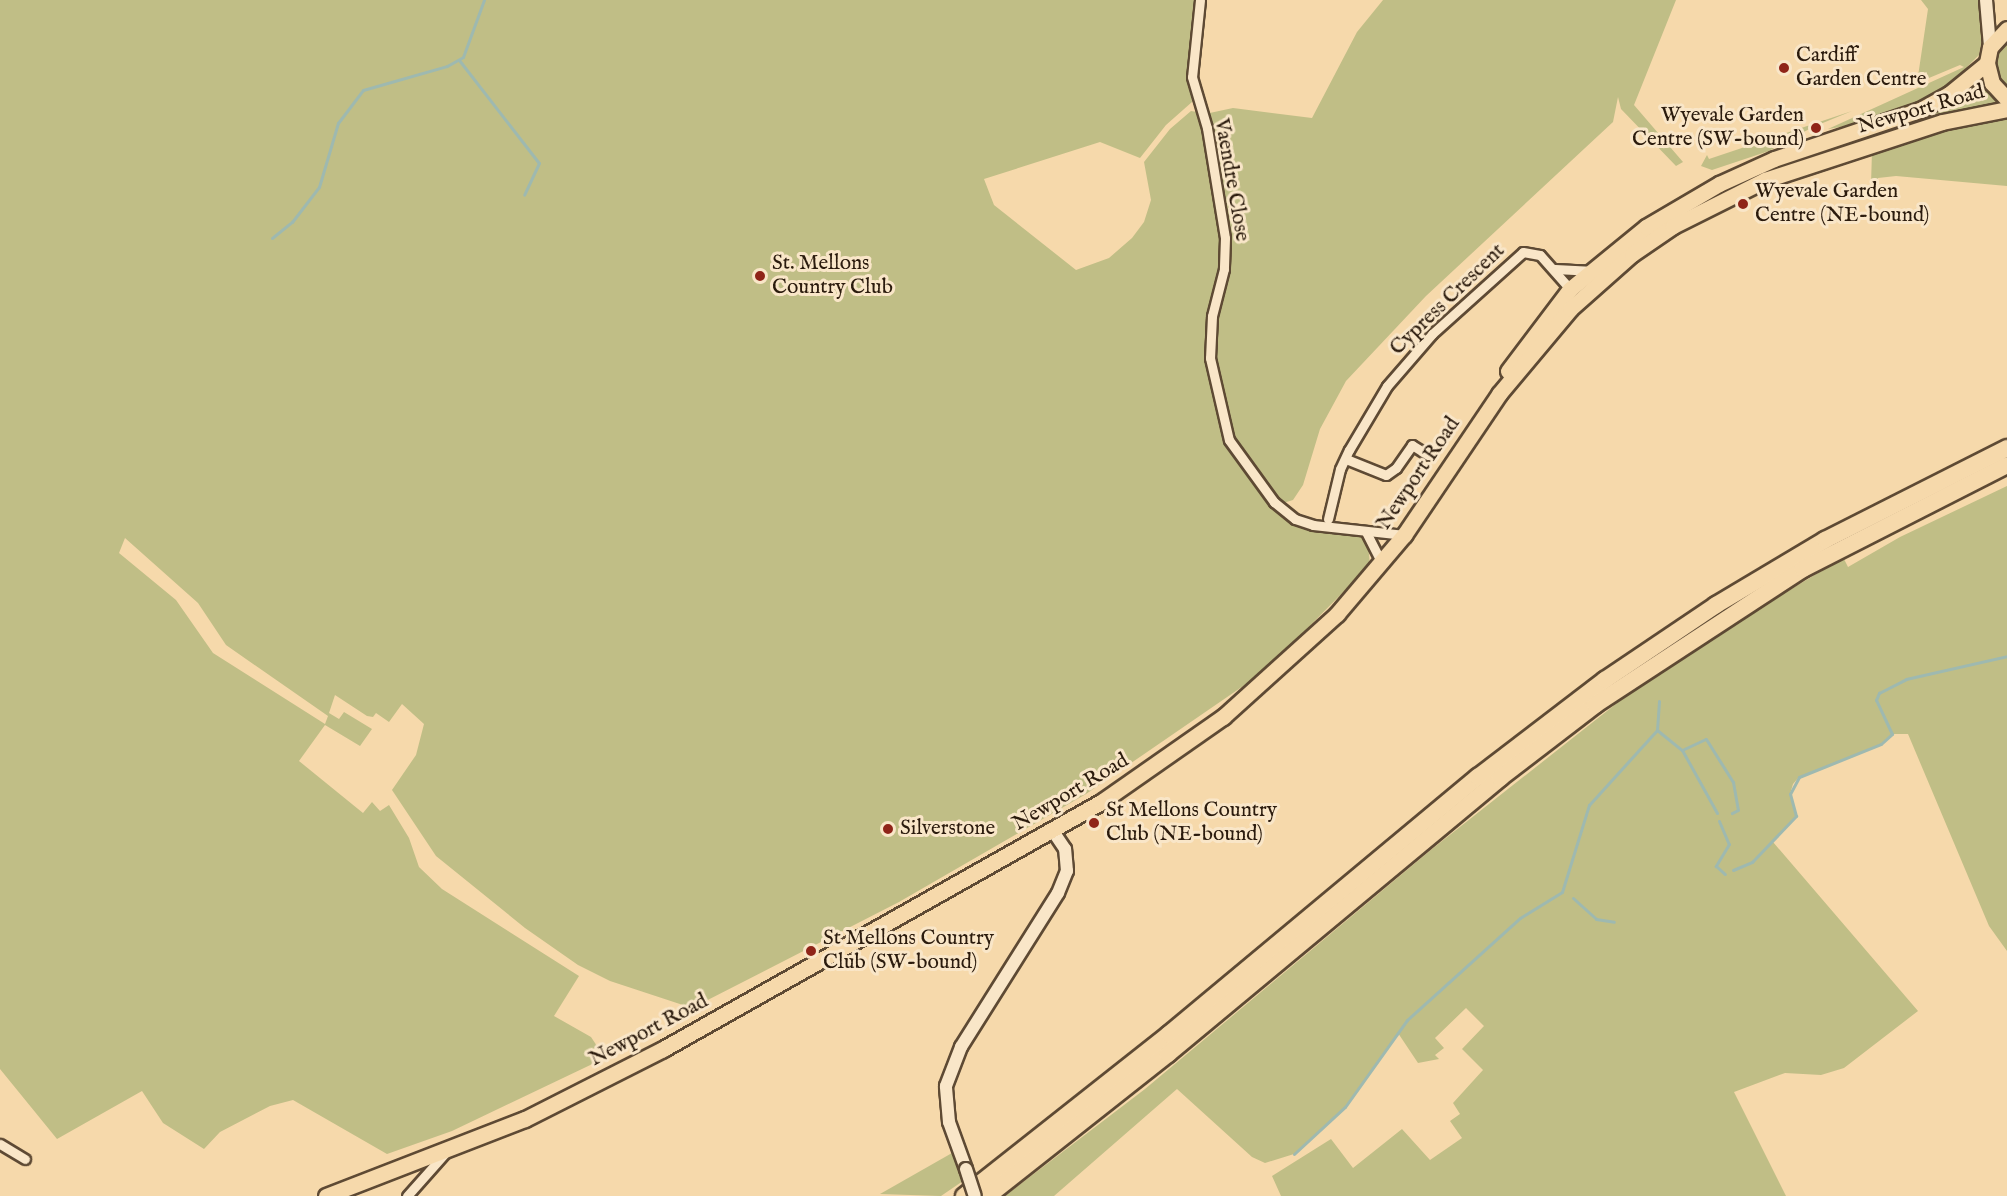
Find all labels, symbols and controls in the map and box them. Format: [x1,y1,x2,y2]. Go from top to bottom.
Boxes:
place label: Cardiff Garden Centre [1796,43,1926,93]
marker: Cardiff Garden Centre [1777,61,1791,75]
street label: Newport Road [1855,80,1987,140]
place label: Wyevale Garden Centre (SW-bound) [1632,103,1804,153]
street label: Vaendre Close [1208,117,1254,243]
marker: Wyevale Garden Centre (SW-bound) [1809,121,1823,135]
place label: Wyevale Garden Centre (NE-bound) [1755,179,1929,229]
marker: Wyevale Garden Centre (NE-bound) [1736,197,1750,211]
street label: Cypress Crescent [1385,239,1511,361]
place label: St. Mellons Country Club [772,251,893,301]
marker: St. Mellons Country Club [753,269,767,283]
street label: Newport Road [1372,413,1466,535]
street label: Newport Road [1009,749,1133,837]
place label: St Mellons Country Club (NE-bound) [1106,798,1277,848]
place label: Silverstone [900,816,995,842]
marker: St Mellons Country Club (NE-bound) [1087,816,1101,830]
marker: Silverstone [881,822,895,836]
place label: St Mellons Country Club (SW-bound) [823,926,994,976]
marker: St Mellons Country Club (SW-bound) [804,944,818,958]
street label: Newport Road [585,989,713,1073]

